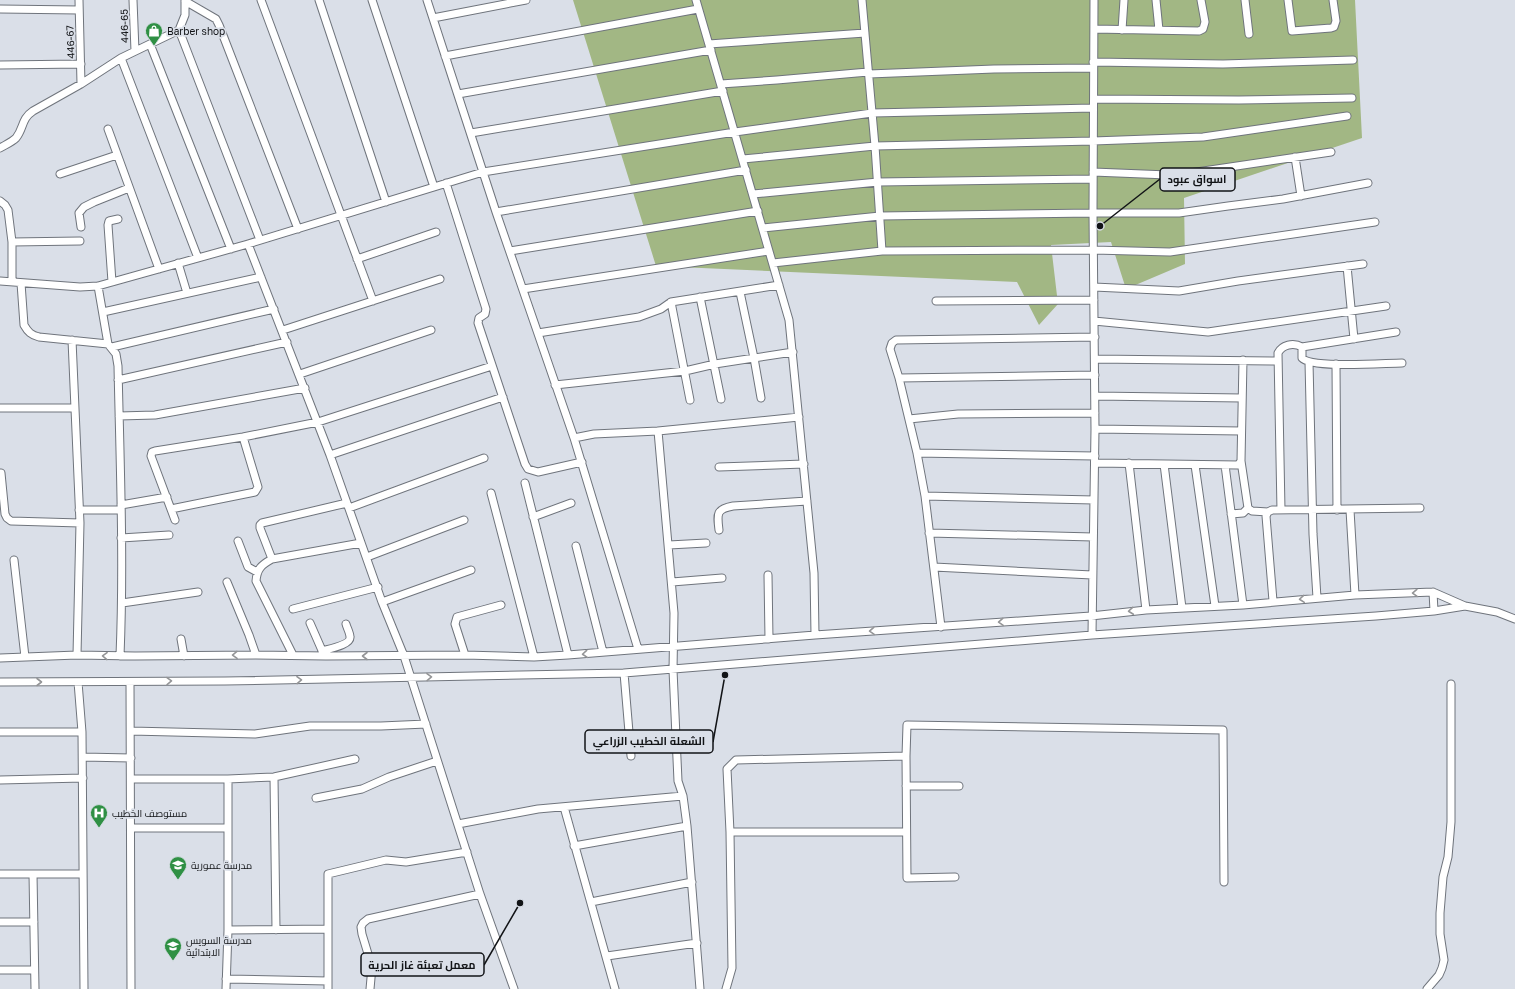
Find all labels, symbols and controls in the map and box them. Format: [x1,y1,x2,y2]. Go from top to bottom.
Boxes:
street label: 446-65 [118,9,130,43]
shop icon: Barber shop [144,21,164,46]
street label: 446-67 [63,25,77,59]
place label: Barber shop [167,25,225,37]
callout: اسواق عبود [1160,168,1235,191]
text: اسواق عبود [1168,172,1226,187]
one-way arrow [1412,588,1418,597]
one-way arrow [1299,594,1305,603]
one-way arrow [1128,607,1134,616]
one-way arrow [998,618,1004,627]
one-way arrow [869,627,875,636]
one-way arrow [582,649,588,658]
one-way arrow [232,651,238,659]
one-way arrow [102,652,108,660]
one-way arrow [362,652,368,660]
one-way arrow [426,673,432,681]
one-way arrow [296,675,302,684]
one-way arrow [166,677,172,685]
one-way arrow [36,678,42,686]
callout: الشعلة الخطيب الزراعي [585,730,713,753]
text: الشعلة الخطيب الزراعي [593,734,705,751]
hospital icon: مستوصف الخطيب [89,803,109,828]
place label: مستوصف الخطيب [112,807,187,819]
school or university icon: مدرسة عمورية [168,855,188,880]
place label: مدرسة عمورية [191,859,252,871]
place label: مدرسة السويس الابتدائية [186,934,252,958]
school or university icon: مدرسة السويس الابتدائية [163,936,183,961]
callout: معمل تعبئة غاز الحرية [361,953,484,976]
text: معمل تعبئة غاز الحرية [368,958,476,972]

